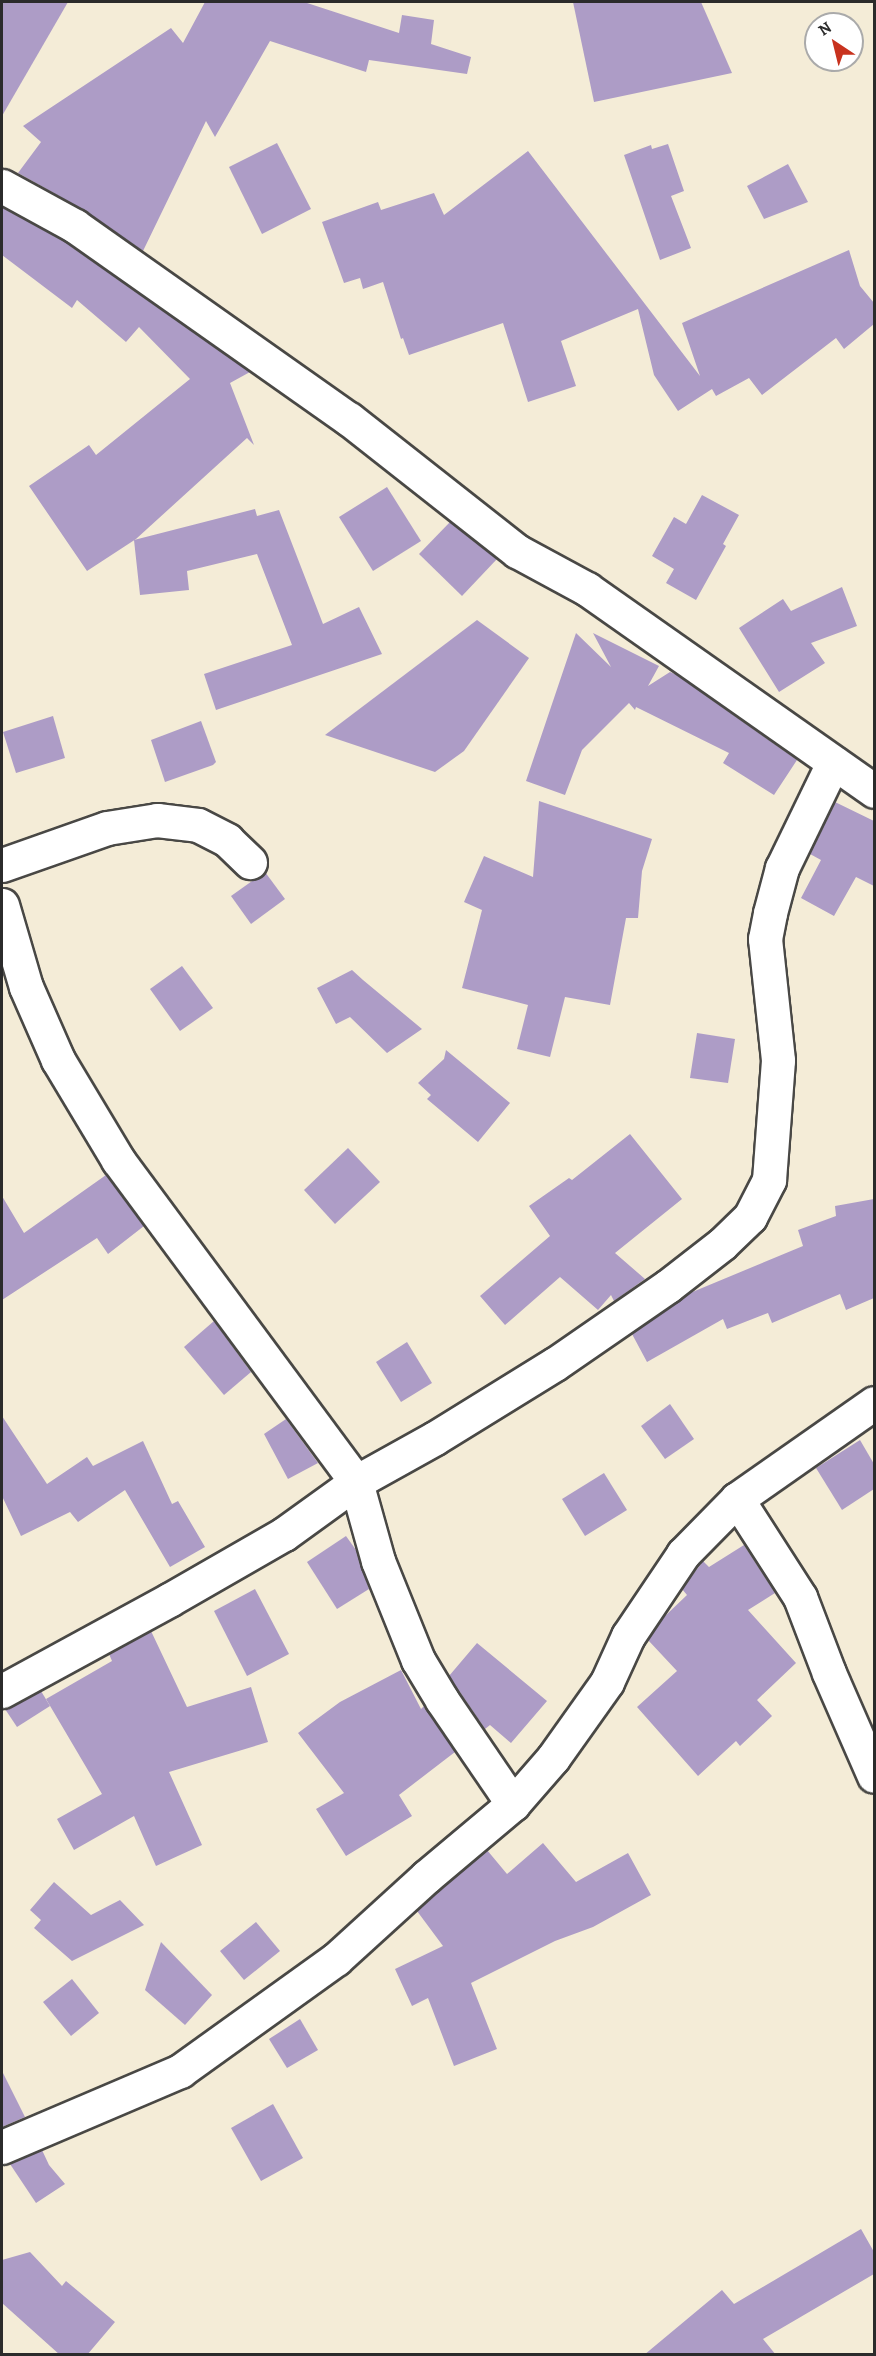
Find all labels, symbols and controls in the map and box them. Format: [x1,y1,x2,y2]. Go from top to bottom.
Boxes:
north arrow [804,12,864,72]
text: N [814,17,836,41]

